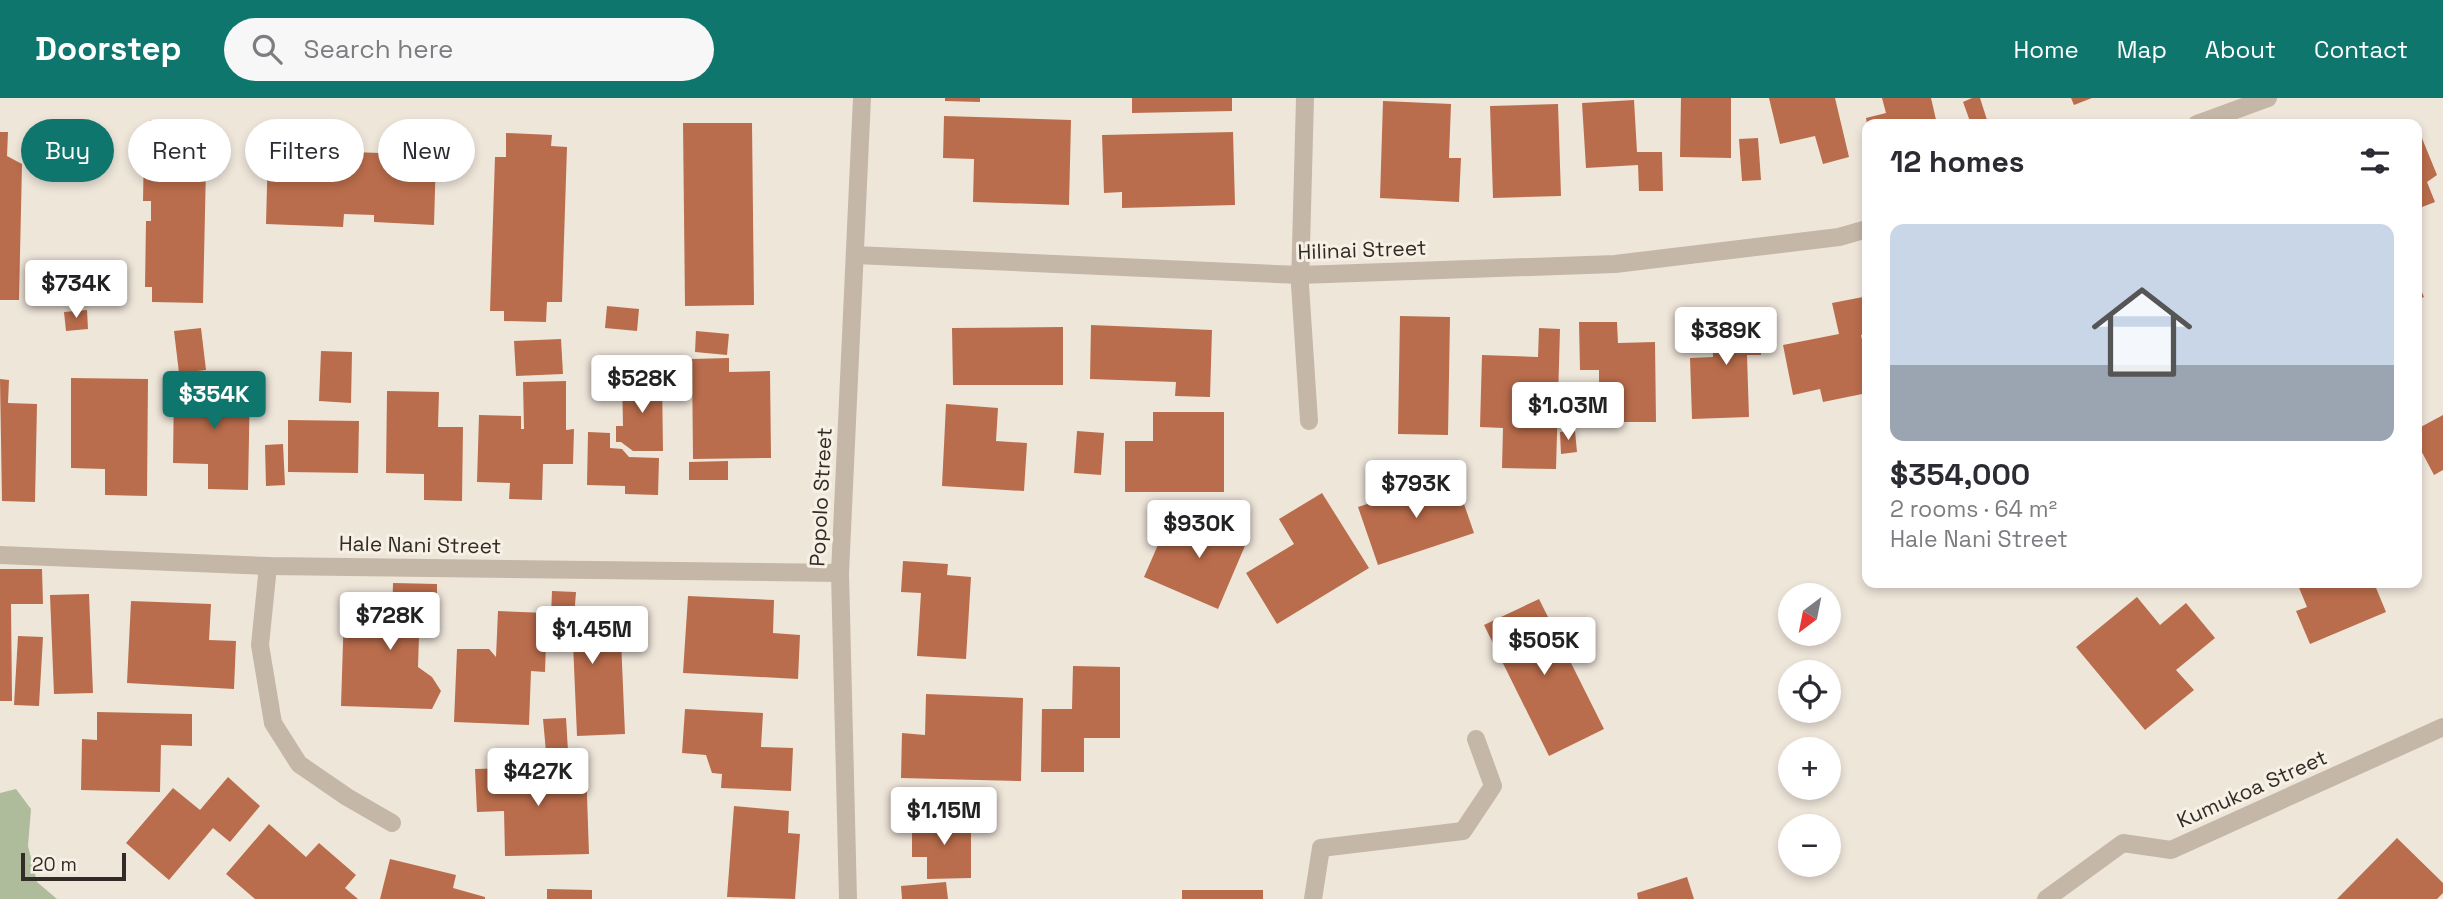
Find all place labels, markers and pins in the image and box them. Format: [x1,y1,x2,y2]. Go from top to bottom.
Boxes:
pin: $734K [27,260,125,320]
pin: $389K [1677,308,1775,367]
pin: $528K [593,356,691,415]
pin: $354K [165,372,263,431]
pin: $1.03M [1511,382,1625,442]
pin: $793K [1367,460,1465,520]
pin: $930K [1150,500,1248,560]
pin: $728K [341,592,439,652]
pin: $1.45M [535,606,649,666]
pin: $505K [1495,618,1593,677]
pin: $427K [489,748,587,808]
pin: $1.15M [887,788,1001,847]

